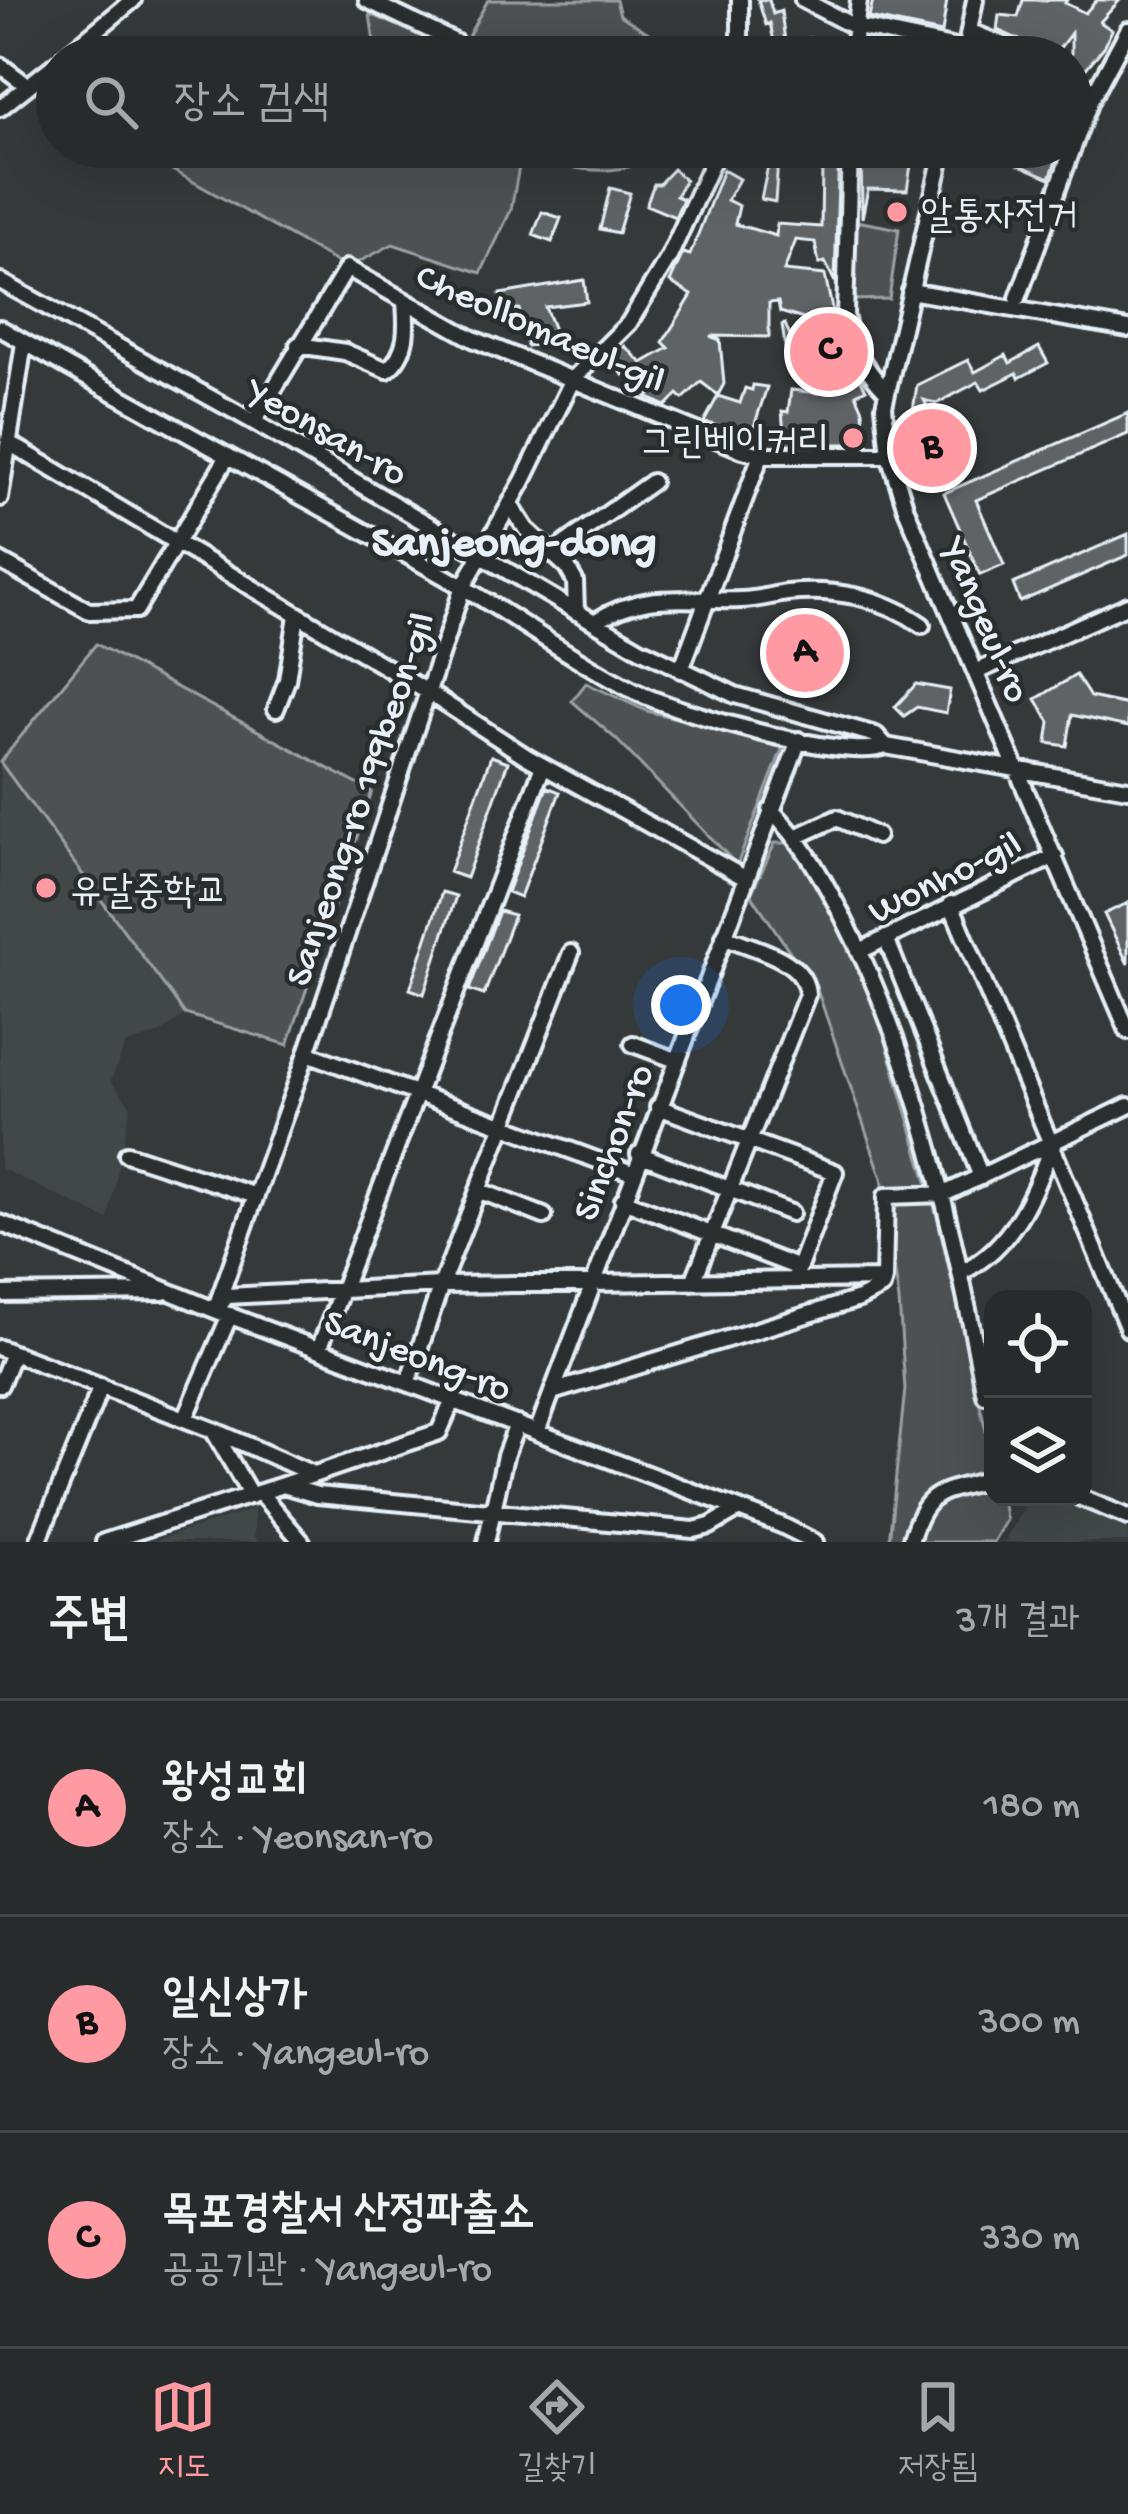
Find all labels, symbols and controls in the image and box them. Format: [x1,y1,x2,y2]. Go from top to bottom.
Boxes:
search box [36,36,1092,168]
icon: search [78,69,144,135]
text: 장소 검색 [174,79,330,132]
place label: 알통자전거 [921,196,1078,242]
marker: 알통자전거 [884,199,910,225]
street label: Cheollomaeul-gil [408,256,671,407]
pin: C [790,307,868,397]
street label: Yeonsan-ro [234,369,414,499]
pin: B [893,403,971,493]
place label: 그린베이커리 [641,422,829,468]
marker: 그린베이커리 [840,425,866,451]
district label: Sanjeong-dong [372,519,656,572]
street label: Yangeul-ro [926,529,1038,711]
street label: Sanjeong-ro 199beon-gil [278,607,449,993]
pin: A [766,608,844,698]
street label: Wonho-gil [862,824,1030,937]
place label: 유달중학교 [70,872,227,918]
marker: 유달중학교 [33,875,59,901]
your location [651,975,711,1035]
street label: Sinchon-ro [566,1059,667,1228]
map controls [984,1290,1092,1506]
button: locate [984,1290,1092,1398]
street label: Sanjeong-ro [316,1302,517,1415]
button: layers [984,1398,1092,1506]
text: 주변 [48,1594,130,1654]
text: 3개 결과 [956,1600,1080,1646]
text: 왕성교회 [162,1758,307,1811]
text: A [75,1785,99,1831]
text: 180 m [984,1785,1080,1831]
text: 장소 · Yeonsan-ro [162,1817,433,1863]
text: 일신상가 [162,1974,307,2027]
text: B [77,2001,97,2047]
text: 300 m [979,2001,1080,2047]
text: 장소 · Yangeul-ro [162,2033,429,2079]
text: 목포경찰서 산정파출소 [162,2190,535,2243]
text: C [76,2217,98,2263]
text: 330 m [980,2217,1080,2263]
text: 공공기관 · Yangeul-ro [162,2249,492,2295]
tab: 지도 [150,2374,216,2489]
tab: 길찾기 [517,2374,597,2489]
tab: 저장됨 [898,2374,978,2489]

